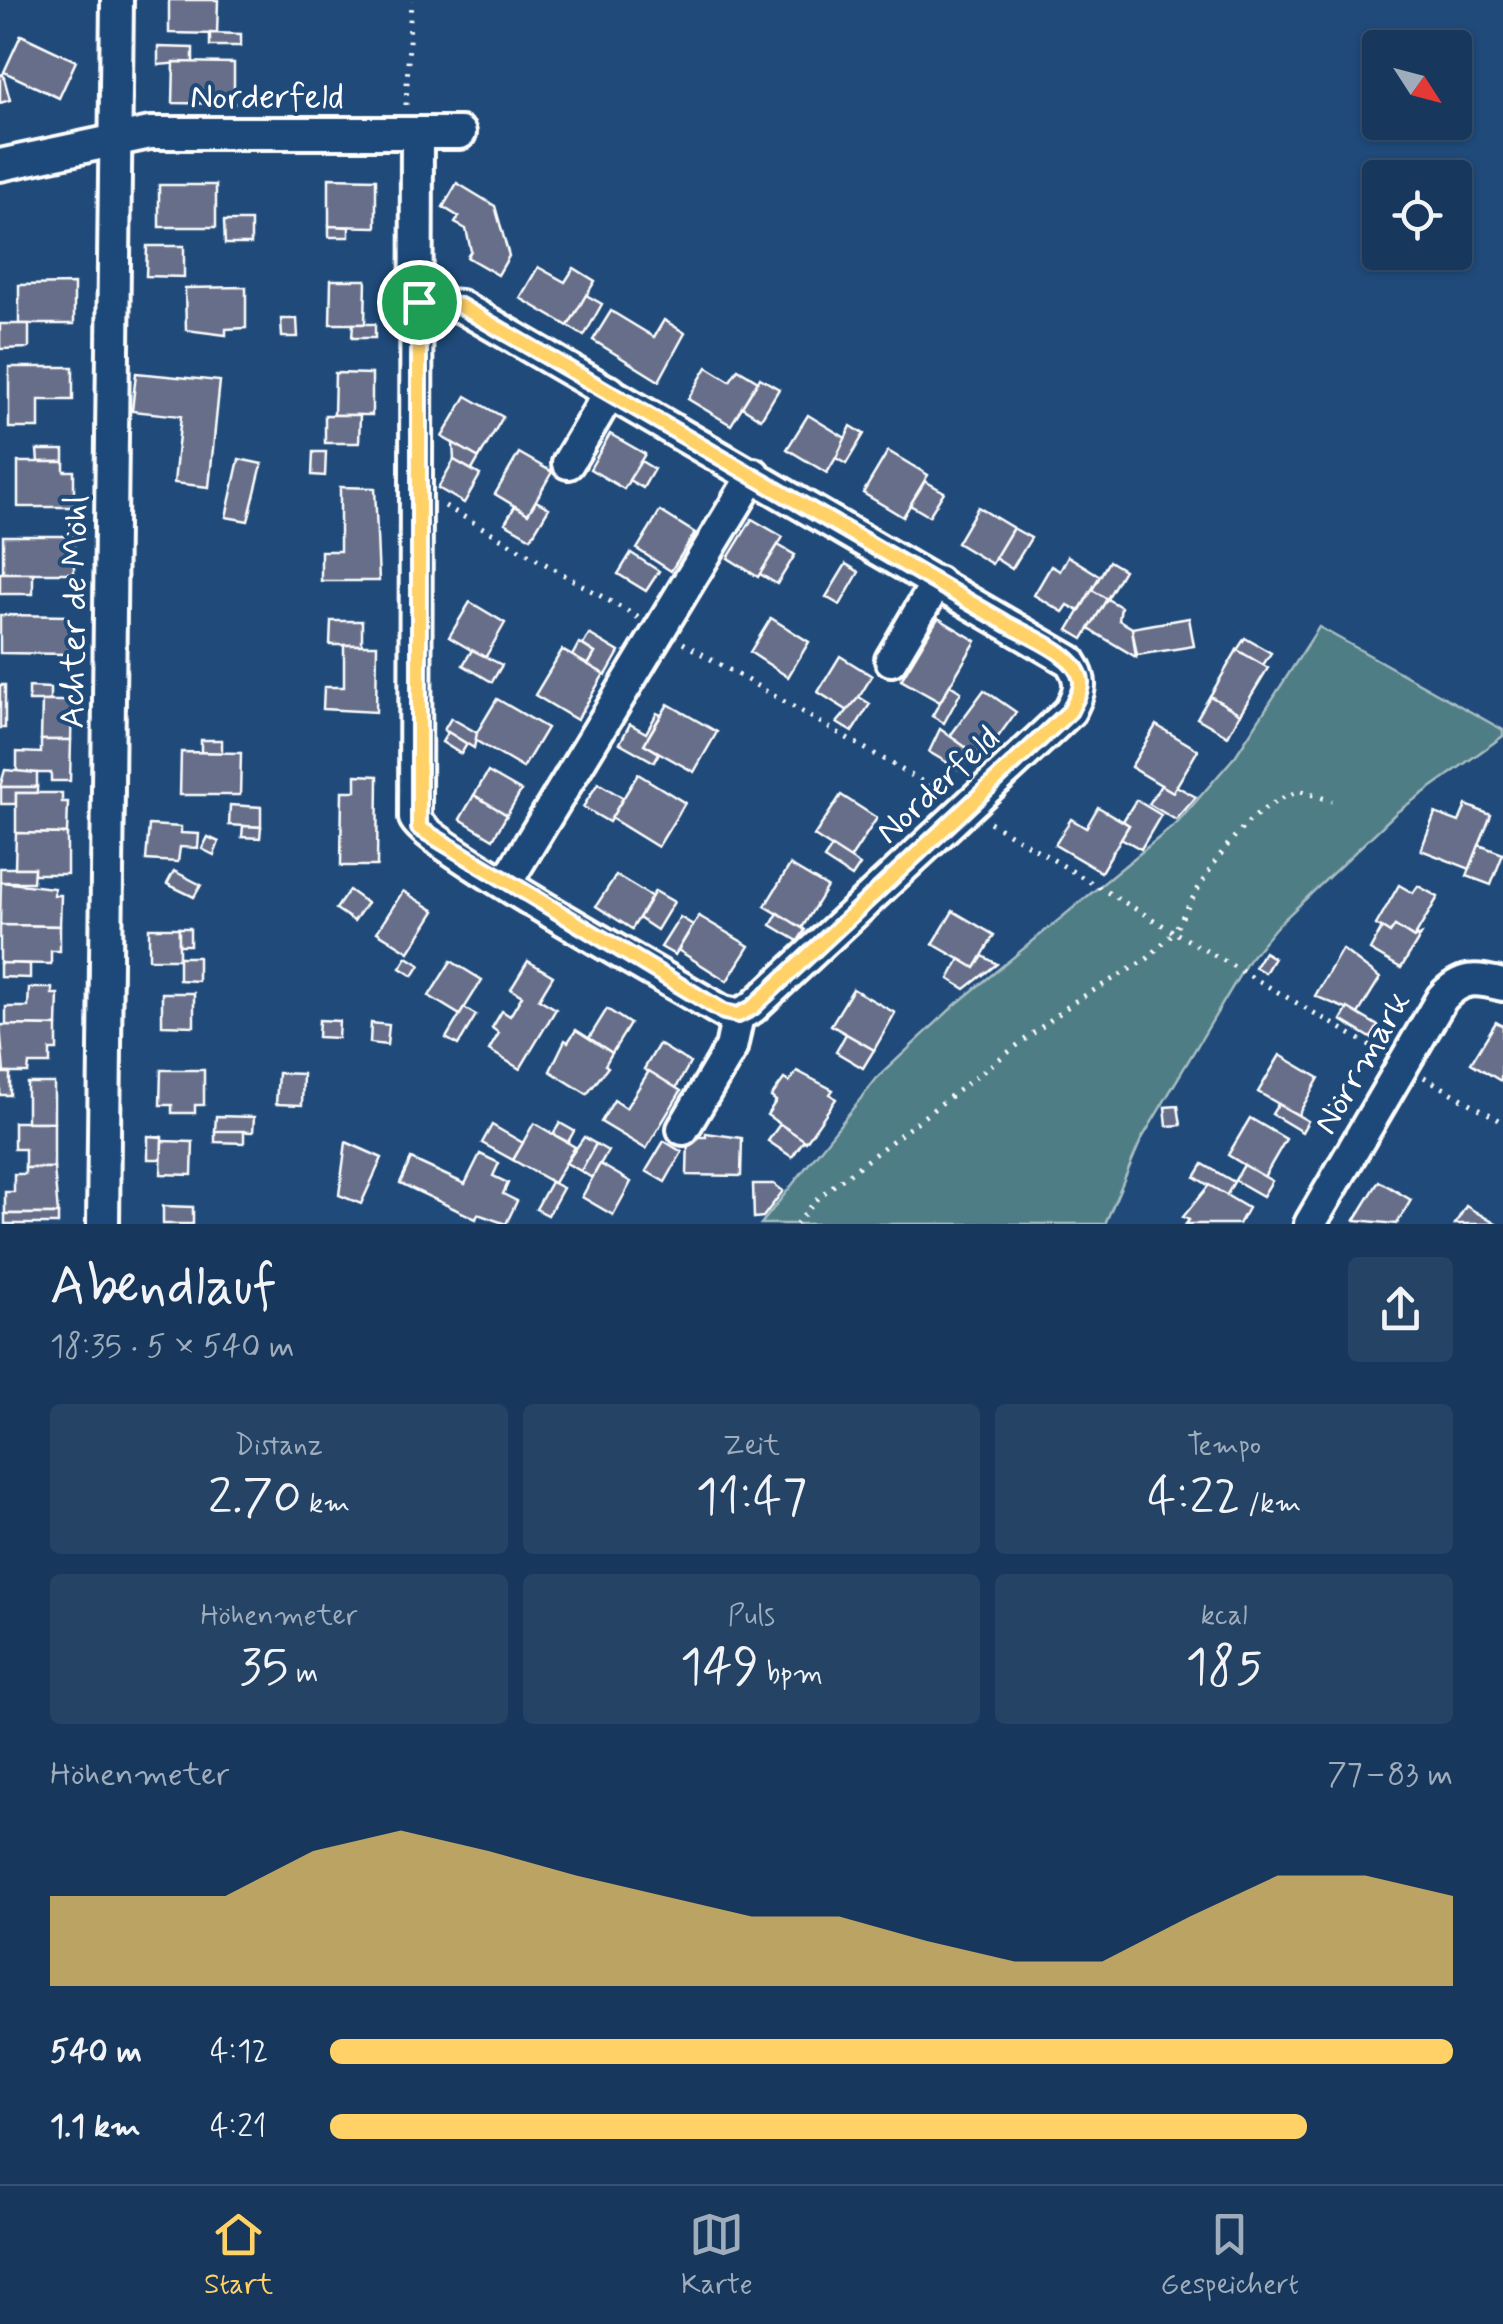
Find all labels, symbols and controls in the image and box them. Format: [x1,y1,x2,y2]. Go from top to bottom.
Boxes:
north arrow [1362,30,1472,140]
map controls [1362,30,1472,270]
street label: Norderfeld [190,75,344,121]
button: locate [1362,160,1472,270]
pin [377,260,462,345]
icon: arrive [392,275,447,330]
street label: Achter de Möhl [50,495,100,729]
street label: Norderfeld [866,716,1010,855]
street label: Nörrmark [1303,983,1422,1143]
text: Abendlauf [50,1252,277,1324]
button: share [1348,1257,1453,1362]
text: 18:35 · 5 × 540 m [50,1326,295,1368]
text: Distanz [235,1428,323,1465]
text: Zeit [723,1428,780,1465]
text: Tempo [1187,1428,1261,1465]
text: 2.70 [208,1465,302,1531]
text: 11:47 [696,1465,807,1531]
text: 4:22 [1147,1465,1241,1531]
text: km [302,1486,350,1523]
text: /km [1241,1486,1301,1523]
text: Höhenmeter [200,1598,357,1635]
text: Puls [728,1598,775,1635]
text: kcal [1201,1598,1248,1635]
text: 35 [239,1635,289,1701]
text: 149 [680,1635,759,1701]
text: 185 [1185,1635,1263,1701]
text: m [289,1656,318,1693]
text: bpm [759,1656,823,1693]
text: Höhenmeter [50,1754,229,1796]
text: 77–83 m [1327,1754,1453,1796]
text: 540 m [50,2031,142,2073]
text: 4:12 [210,2031,268,2073]
text: 1.1 km [50,2106,141,2148]
text: 4:21 [210,2106,267,2148]
tab: Start [204,2207,273,2304]
tab: Karte [681,2207,753,2304]
tab: Gespeichert [1160,2207,1299,2304]

